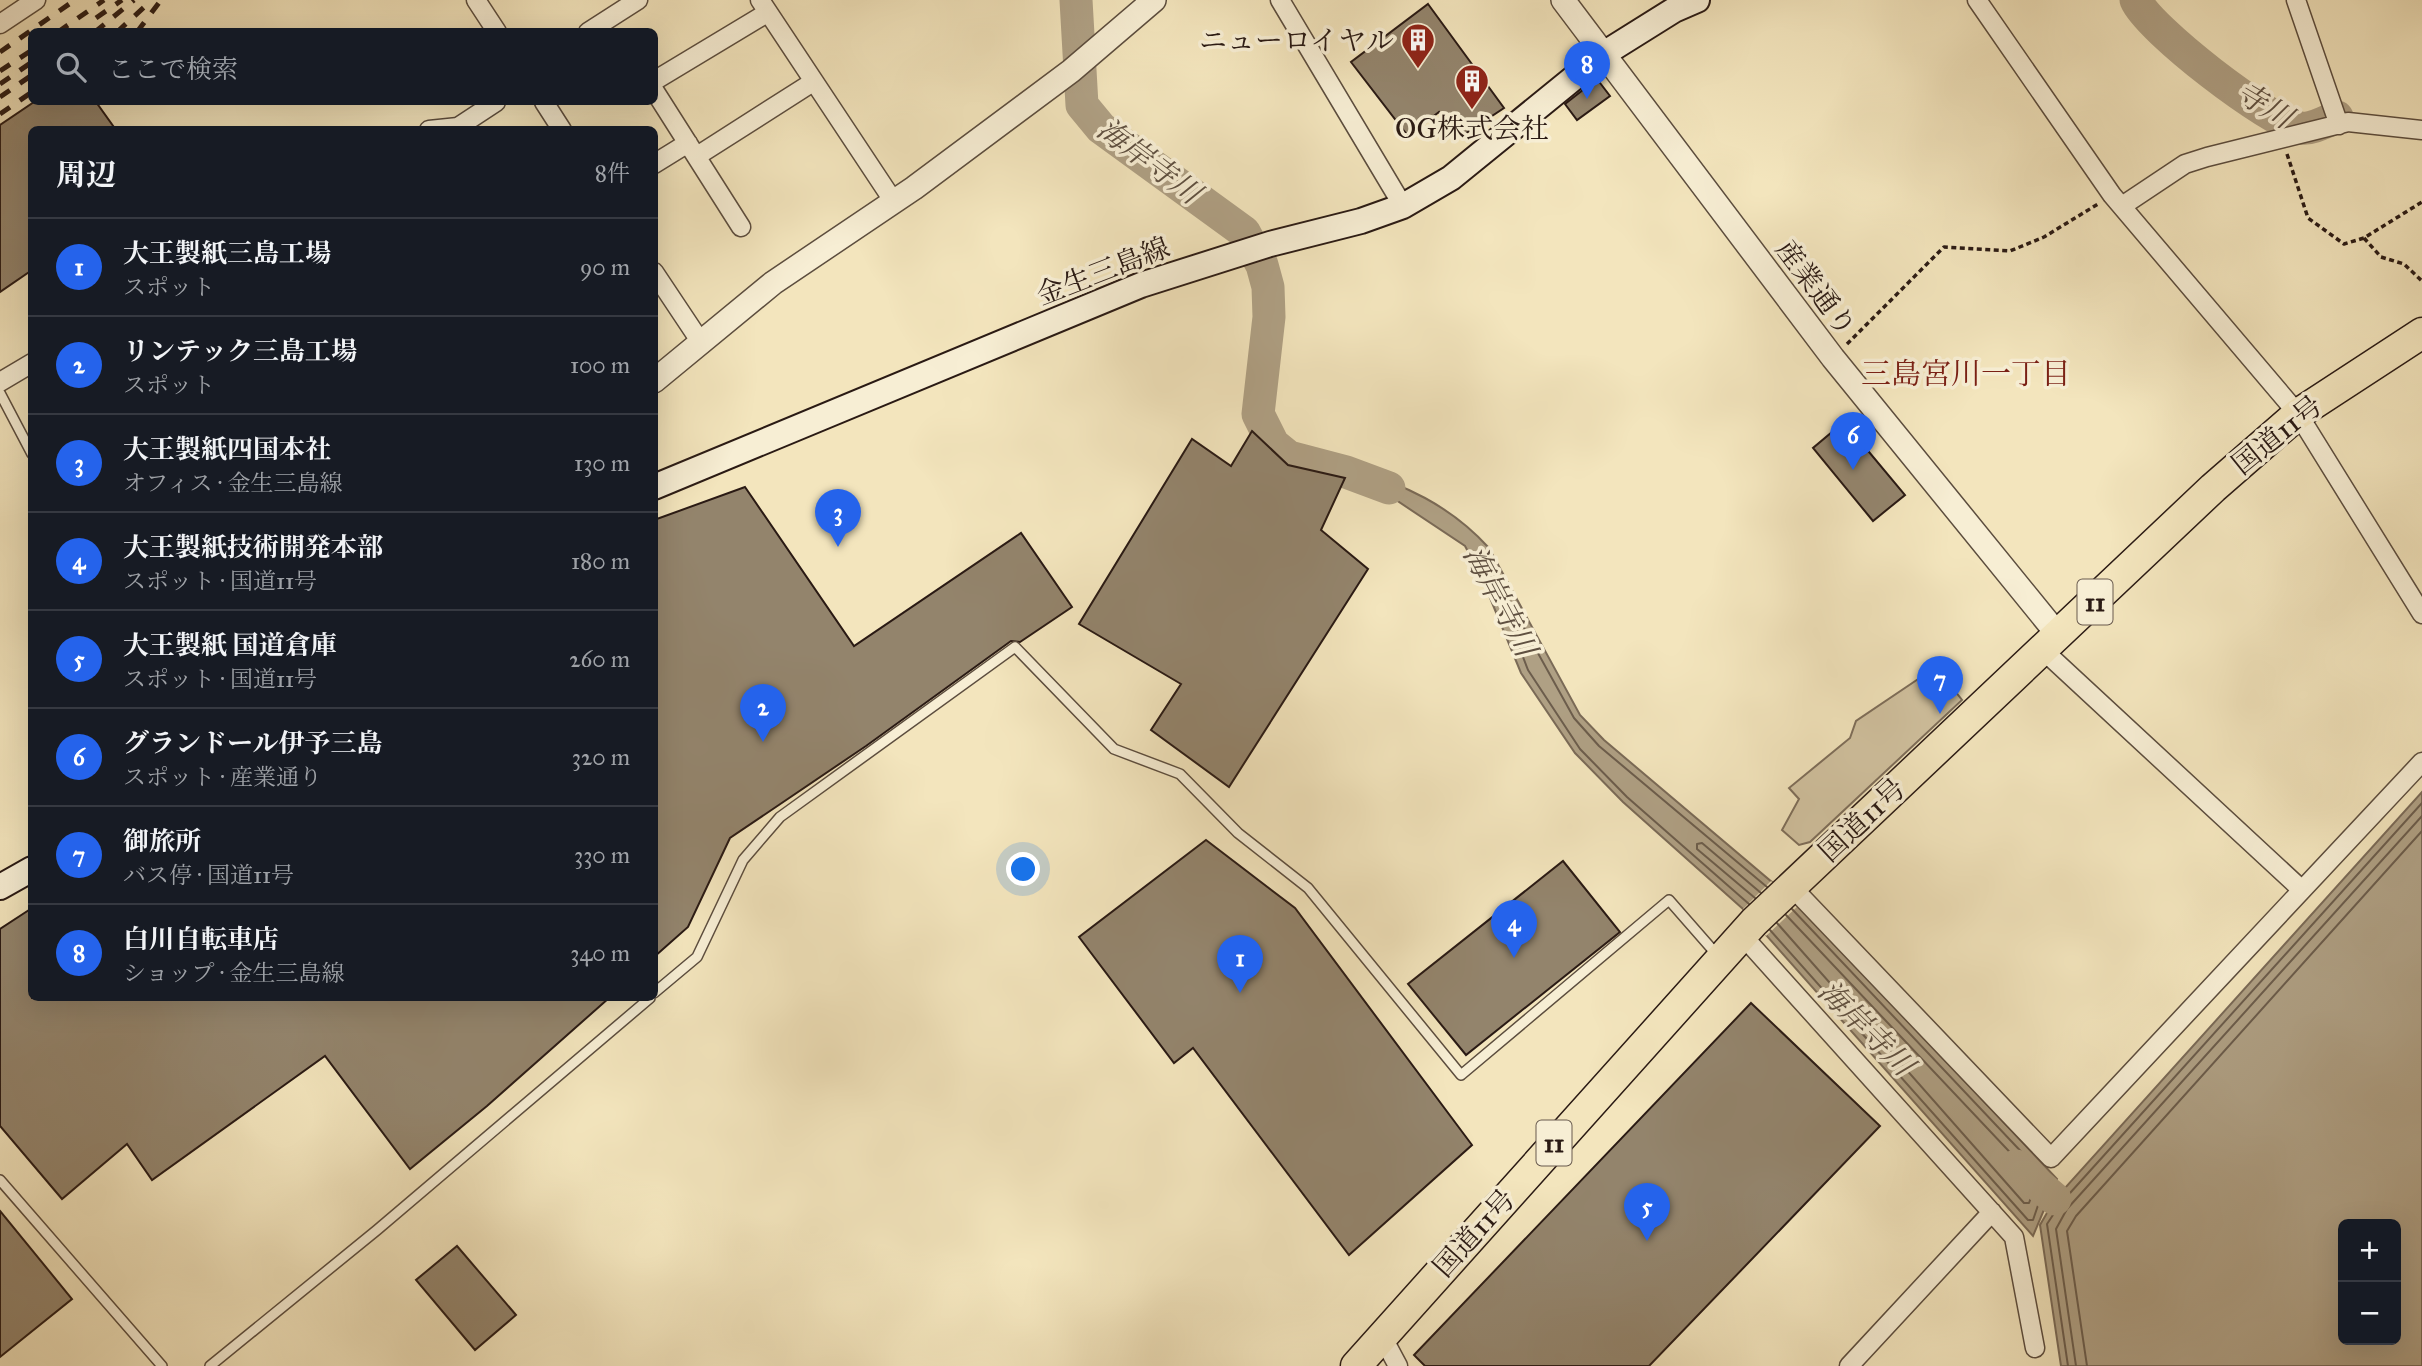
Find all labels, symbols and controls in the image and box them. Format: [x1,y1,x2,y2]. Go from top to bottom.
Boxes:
building icon: ニューロイヤル [1399,21,1437,70]
place label: ニューロイヤル [1199,23,1394,58]
search box [28,28,658,105]
pin: 8 [1564,41,1610,99]
icon: search [52,48,90,86]
text: ここで検索 [108,53,238,85]
building icon: OG株式会社 [1453,62,1491,111]
water label: 寺川 [2229,74,2302,137]
water label: 海岸寺川 [1090,111,1210,213]
place label: OG株式会社 [1395,111,1549,146]
text: 周辺 [56,157,116,193]
text: 8件 [595,159,630,187]
street label: 金生三島線 [1031,230,1175,312]
street label: 産業通り [1768,233,1864,343]
text: 大王製紙三島工場 [123,237,331,269]
text: 1 [74,253,84,281]
text: 90 m [580,253,630,281]
text: スポット [123,273,215,301]
text: リンテック三島工場 [123,335,357,367]
text: 2 [73,351,85,379]
text: 100 m [570,351,630,379]
district label: 三島宮川一丁目 [1861,356,2071,392]
text: スポット [123,371,215,399]
street label: 国道11号 [2225,388,2329,482]
pin: 6 [1830,412,1876,470]
text: 大王製紙四国本社 [123,433,331,465]
text: 3 [74,449,84,477]
text: 130 m [574,449,630,477]
text: オフィス · 金生三島線 [123,469,342,497]
pin: 3 [815,489,861,547]
text: 大王製紙技術開発本部 [123,531,383,563]
water label: 海岸寺川 [1456,540,1545,665]
text: 4 [73,547,85,575]
text: 180 m [571,547,630,575]
text: スポット · 国道11号 [123,567,317,595]
road number: 11 [2078,580,2112,624]
text: 大王製紙 国道倉庫 [123,629,337,661]
text: 5 [74,645,84,673]
text: 260 m [569,645,630,673]
pin: 7 [1917,656,1963,714]
text: スポット · 国道11号 [123,665,317,693]
pin: 2 [740,684,786,742]
text: グランドール伊予三島 [123,727,382,759]
text: 6 [73,743,85,771]
text: 320 m [572,743,630,771]
text: スポット · 産業通り [123,763,322,791]
street label: 国道11号 [1811,771,1913,869]
text: 御旅所 [123,825,201,857]
text: 7 [73,841,85,869]
text: 330 m [574,841,630,869]
your location [1006,852,1040,886]
text: バス停 · 国道11号 [123,861,294,889]
pin: 4 [1491,900,1537,958]
text: 白川自転車店 [123,923,279,955]
pin: 1 [1217,935,1263,993]
text: 8 [73,939,85,967]
text: 340 m [570,939,630,967]
text: ショップ · 金生三島線 [123,959,344,987]
water label: 海岸寺川 [1811,973,1923,1085]
road number: 11 [1536,1120,1572,1166]
street label: 国道11号 [1425,1182,1523,1284]
pin: 5 [1624,1183,1670,1241]
map controls [2338,1219,2401,1345]
button: + [2338,1219,2401,1282]
button: − [2338,1282,2401,1345]

